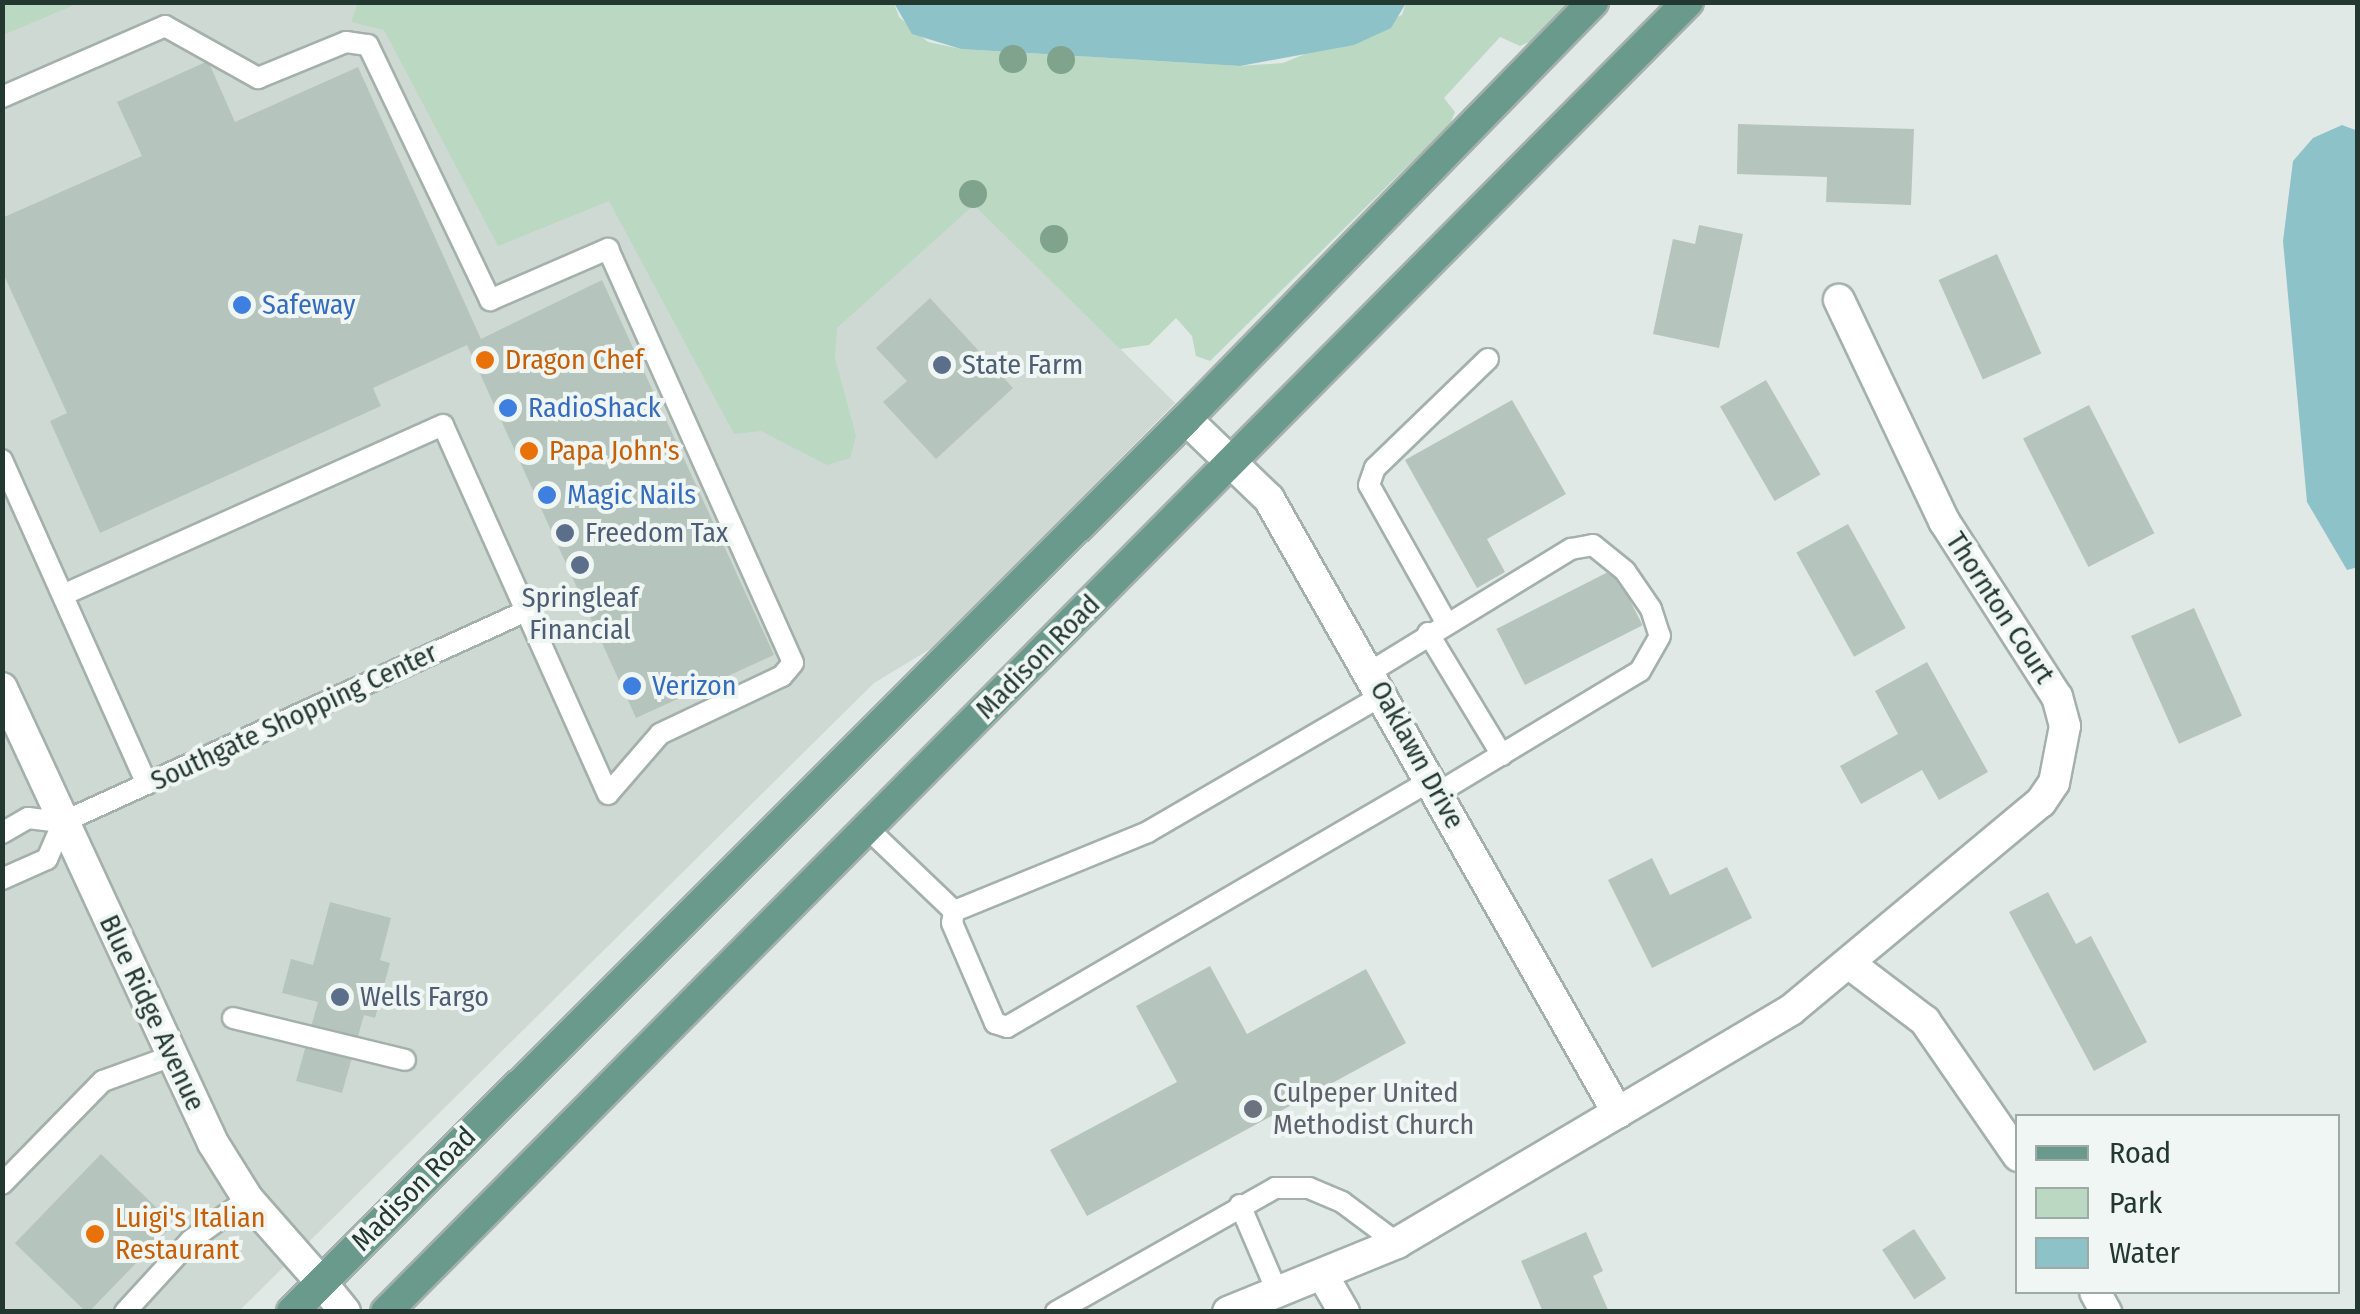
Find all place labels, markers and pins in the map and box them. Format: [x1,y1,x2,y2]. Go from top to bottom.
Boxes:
place label: Safeway [262,288,355,322]
marker: Safeway [231,294,253,316]
place label: Dragon Chef [505,343,643,377]
place label: State Farm [962,348,1083,382]
marker: Dragon Chef [474,349,496,371]
marker: State Farm [931,354,953,376]
place label: RadioShack [528,391,661,425]
marker: RadioShack [497,397,519,419]
place label: Papa John's [549,434,680,468]
marker: Papa John's [518,440,540,462]
place label: Magic Nails [567,478,696,512]
marker: Magic Nails [536,484,558,506]
place label: Freedom Tax [585,516,728,550]
marker: Freedom Tax [554,522,576,544]
marker: Springleaf Financial [569,554,591,576]
place label: Springleaf Financial [522,581,638,647]
place label: Verizon [652,669,737,703]
marker: Verizon [621,675,643,697]
place label: Wells Fargo [360,980,489,1014]
marker: Wells Fargo [329,986,351,1008]
place label: Culpeper United Methodist Church [1273,1076,1474,1142]
marker: Culpeper United Methodist Church [1242,1098,1264,1120]
place label: Luigi's Italian Restaurant [115,1201,265,1267]
marker: Luigi's Italian Restaurant [84,1223,106,1245]

